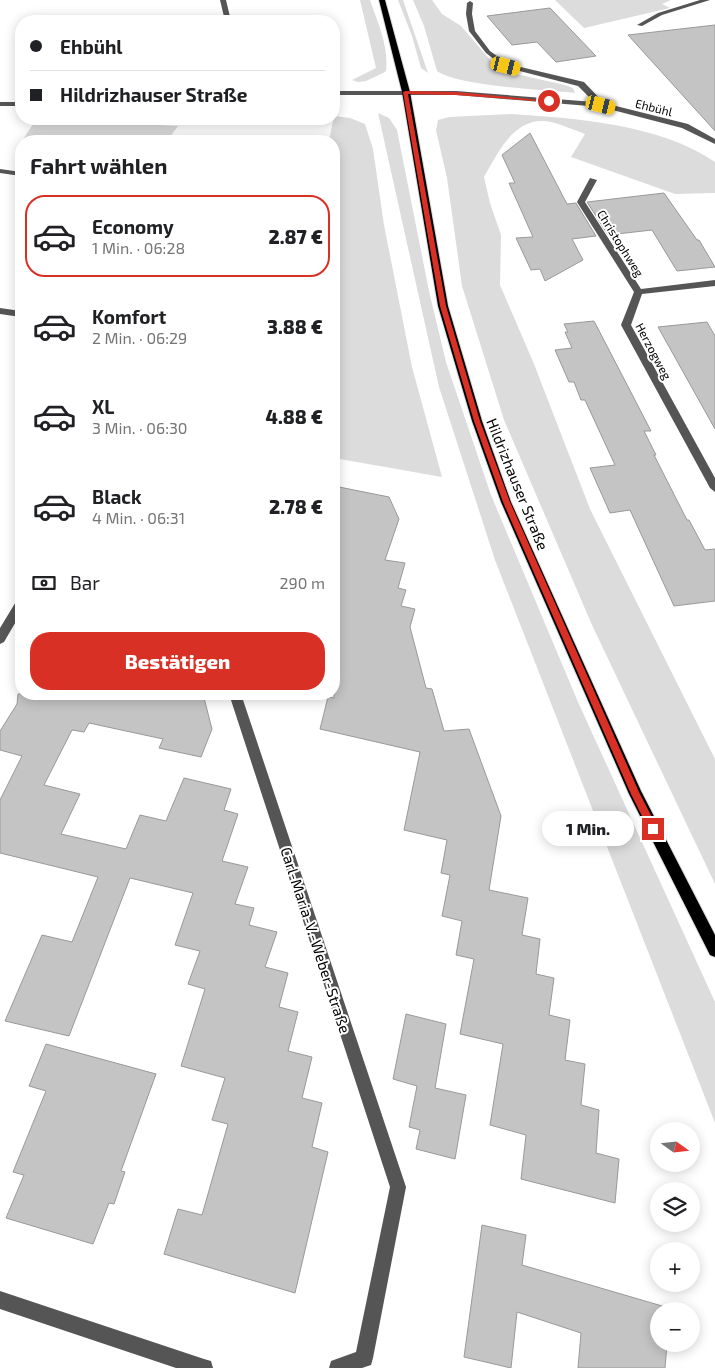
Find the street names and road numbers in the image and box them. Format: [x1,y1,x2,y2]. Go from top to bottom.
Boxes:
street label: Ehbühl [634,96,675,118]
street label: Christophweg [595,207,647,279]
street label: Herzogweg [633,320,675,382]
street label: Hildrizhauser Straße [483,415,553,553]
street label: Carl-Maria-V.-Weber-Straße [277,845,355,1035]

